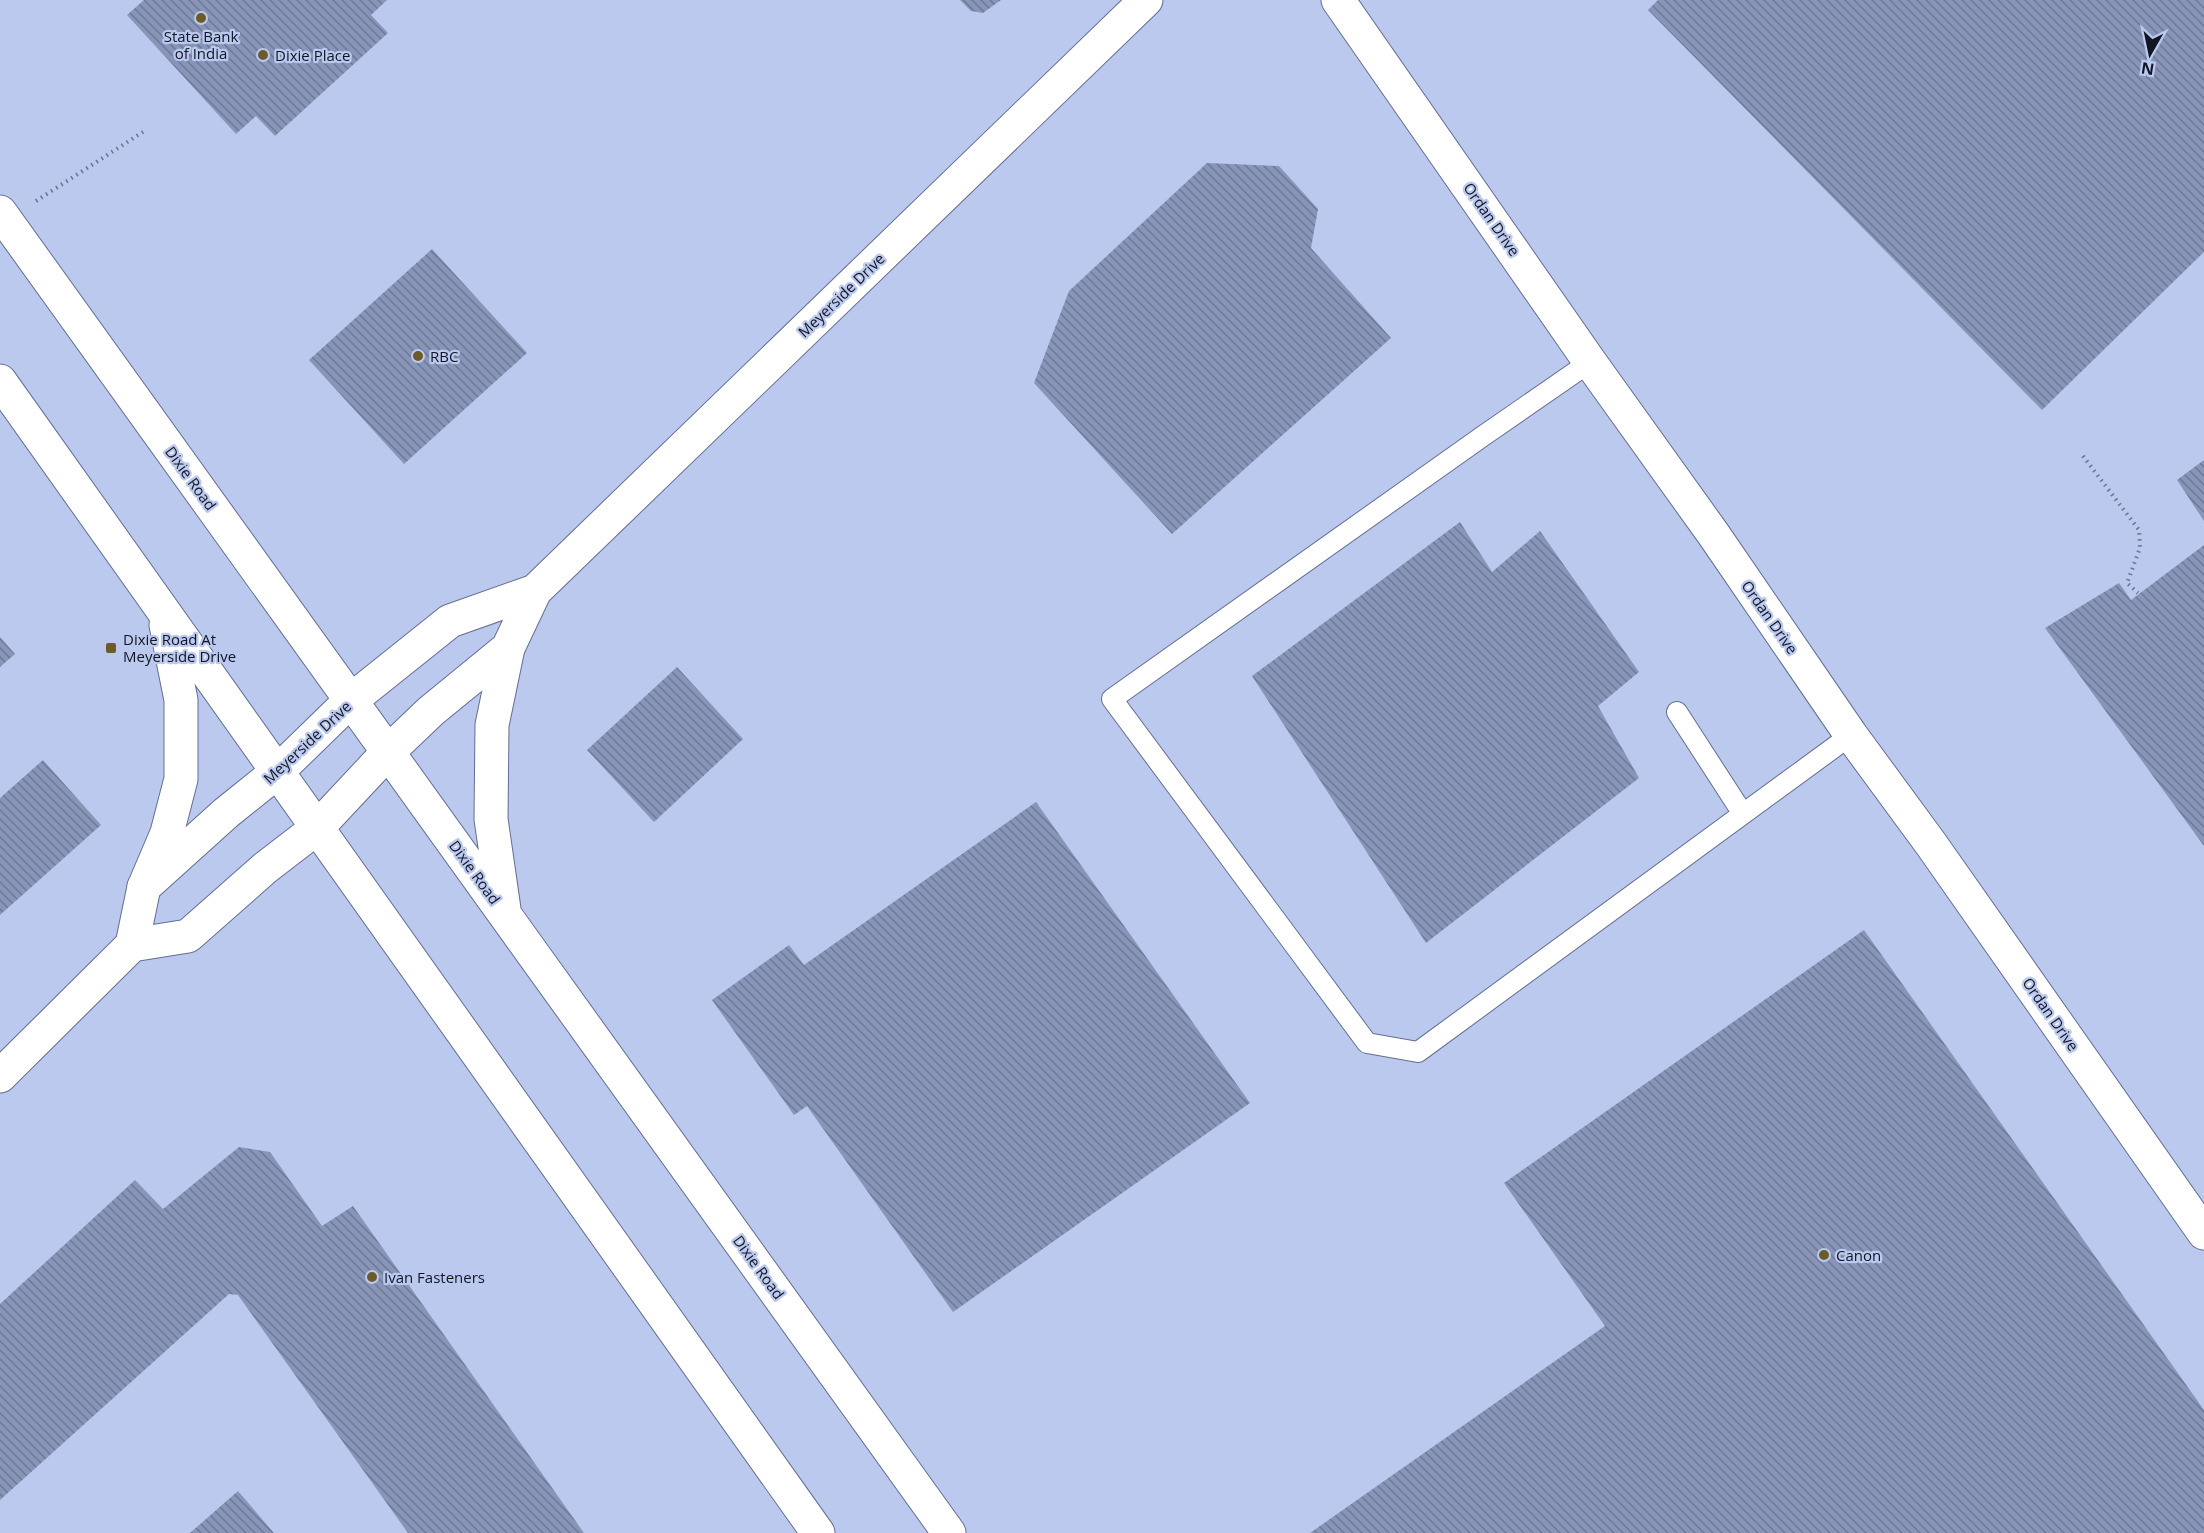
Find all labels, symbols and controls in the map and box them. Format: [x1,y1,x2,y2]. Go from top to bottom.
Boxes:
marker: State Bank of India [194,11,208,25]
north arrow [2120,24,2180,84]
place label: State Bank of India [164,26,238,63]
place label: Dixie Place [275,45,350,65]
marker: Dixie Place [256,48,270,62]
text: N [2140,57,2156,81]
street label: Ordan Drive [1459,178,1525,260]
street label: Meyerside Drive [793,249,889,341]
place label: RBC [430,346,458,366]
marker: RBC [411,349,425,363]
street label: Dixie Road [161,442,221,514]
street label: Ordan Drive [1737,576,1803,658]
place label: Dixie Road At Meyerside Drive [123,629,236,666]
marker: Dixie Road At Meyerside Drive [104,641,118,655]
street label: Meyerside Drive [259,696,355,788]
street label: Dixie Road [445,836,505,908]
street label: Ordan Drive [2018,973,2084,1055]
street label: Dixie Road [729,1231,789,1303]
place label: Canon [1836,1245,1881,1265]
marker: Canon [1817,1248,1831,1262]
place label: Ivan Fasteners [384,1267,485,1287]
marker: Ivan Fasteners [365,1270,379,1284]

